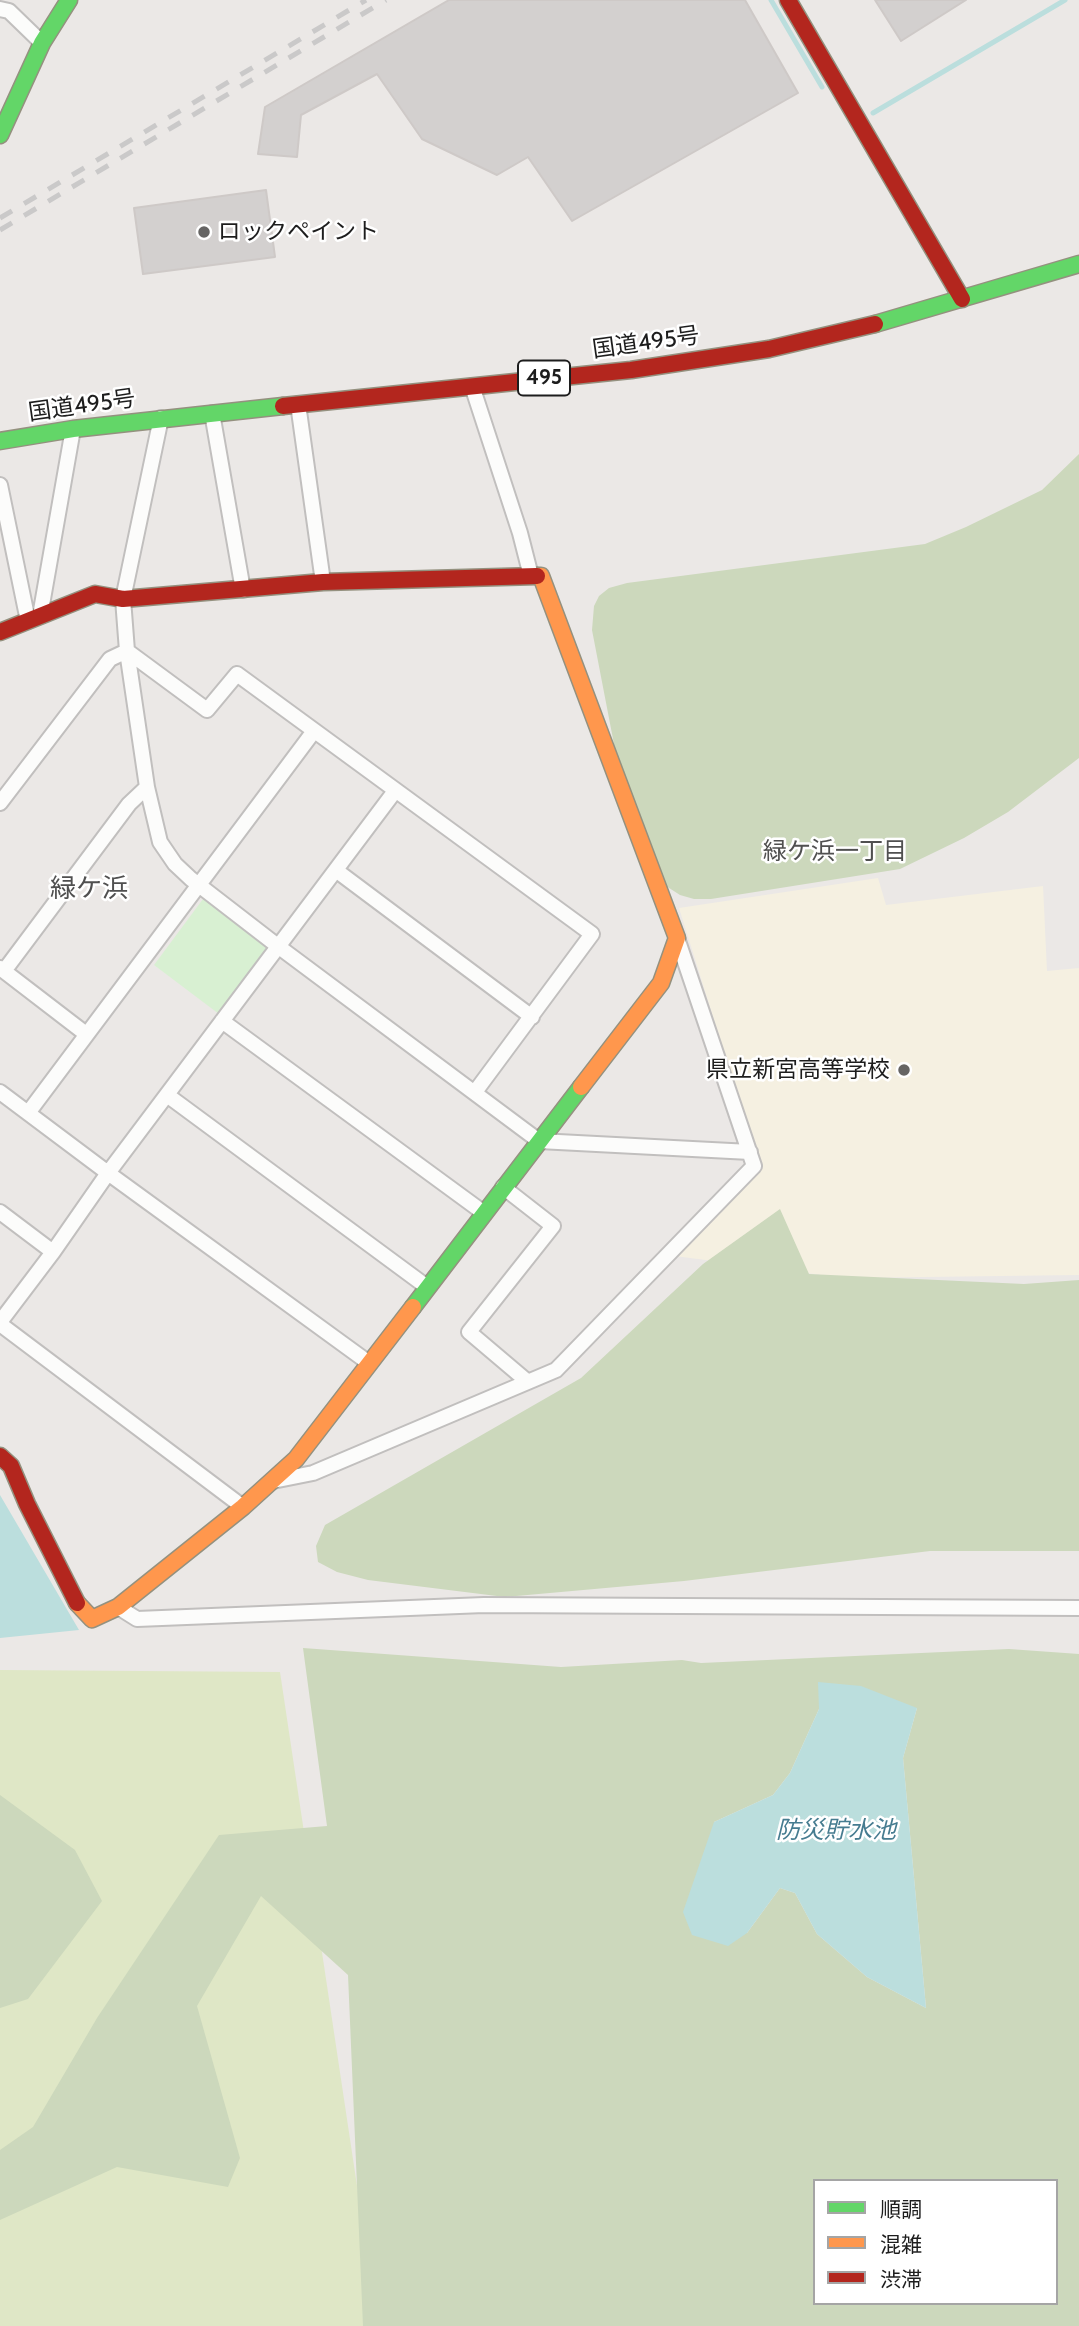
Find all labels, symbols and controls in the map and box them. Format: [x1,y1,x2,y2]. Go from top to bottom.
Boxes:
place label: ロックペイント [218,218,379,246]
marker: ロックペイント [196,224,212,240]
street label: 国道495号 [591,322,701,364]
road number: 495 [518,360,570,396]
street label: 国道495号 [27,385,137,427]
district label: 緑ケ浜一丁目 [763,838,907,866]
district label: 緑ケ浜 [50,873,128,905]
place label: 県立新宮高等学校 [706,1056,890,1084]
marker: 県立新宮高等学校 [896,1062,912,1078]
water label: 防災貯水池 [776,1817,896,1845]
legend [813,2179,1058,2305]
text: 順調 [880,2197,922,2222]
text: 混雑 [880,2232,922,2257]
text: 渋滞 [880,2267,922,2292]

